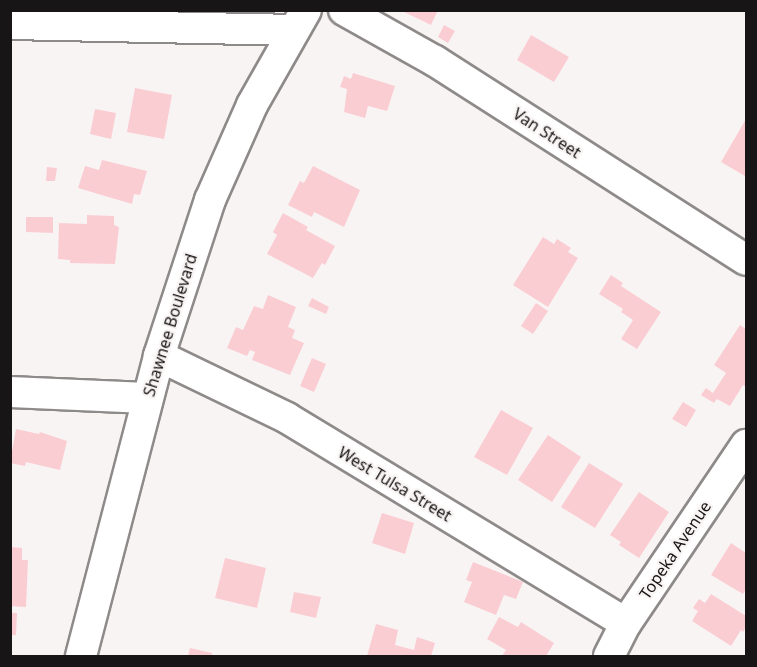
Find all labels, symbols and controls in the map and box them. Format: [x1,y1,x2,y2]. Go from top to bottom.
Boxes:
street label: Van Street [509,104,585,162]
street label: Shawnee Boulevard [139,251,201,399]
street label: West Tulsa Street [335,443,455,525]
street label: Topeka Avenue [635,497,715,603]

